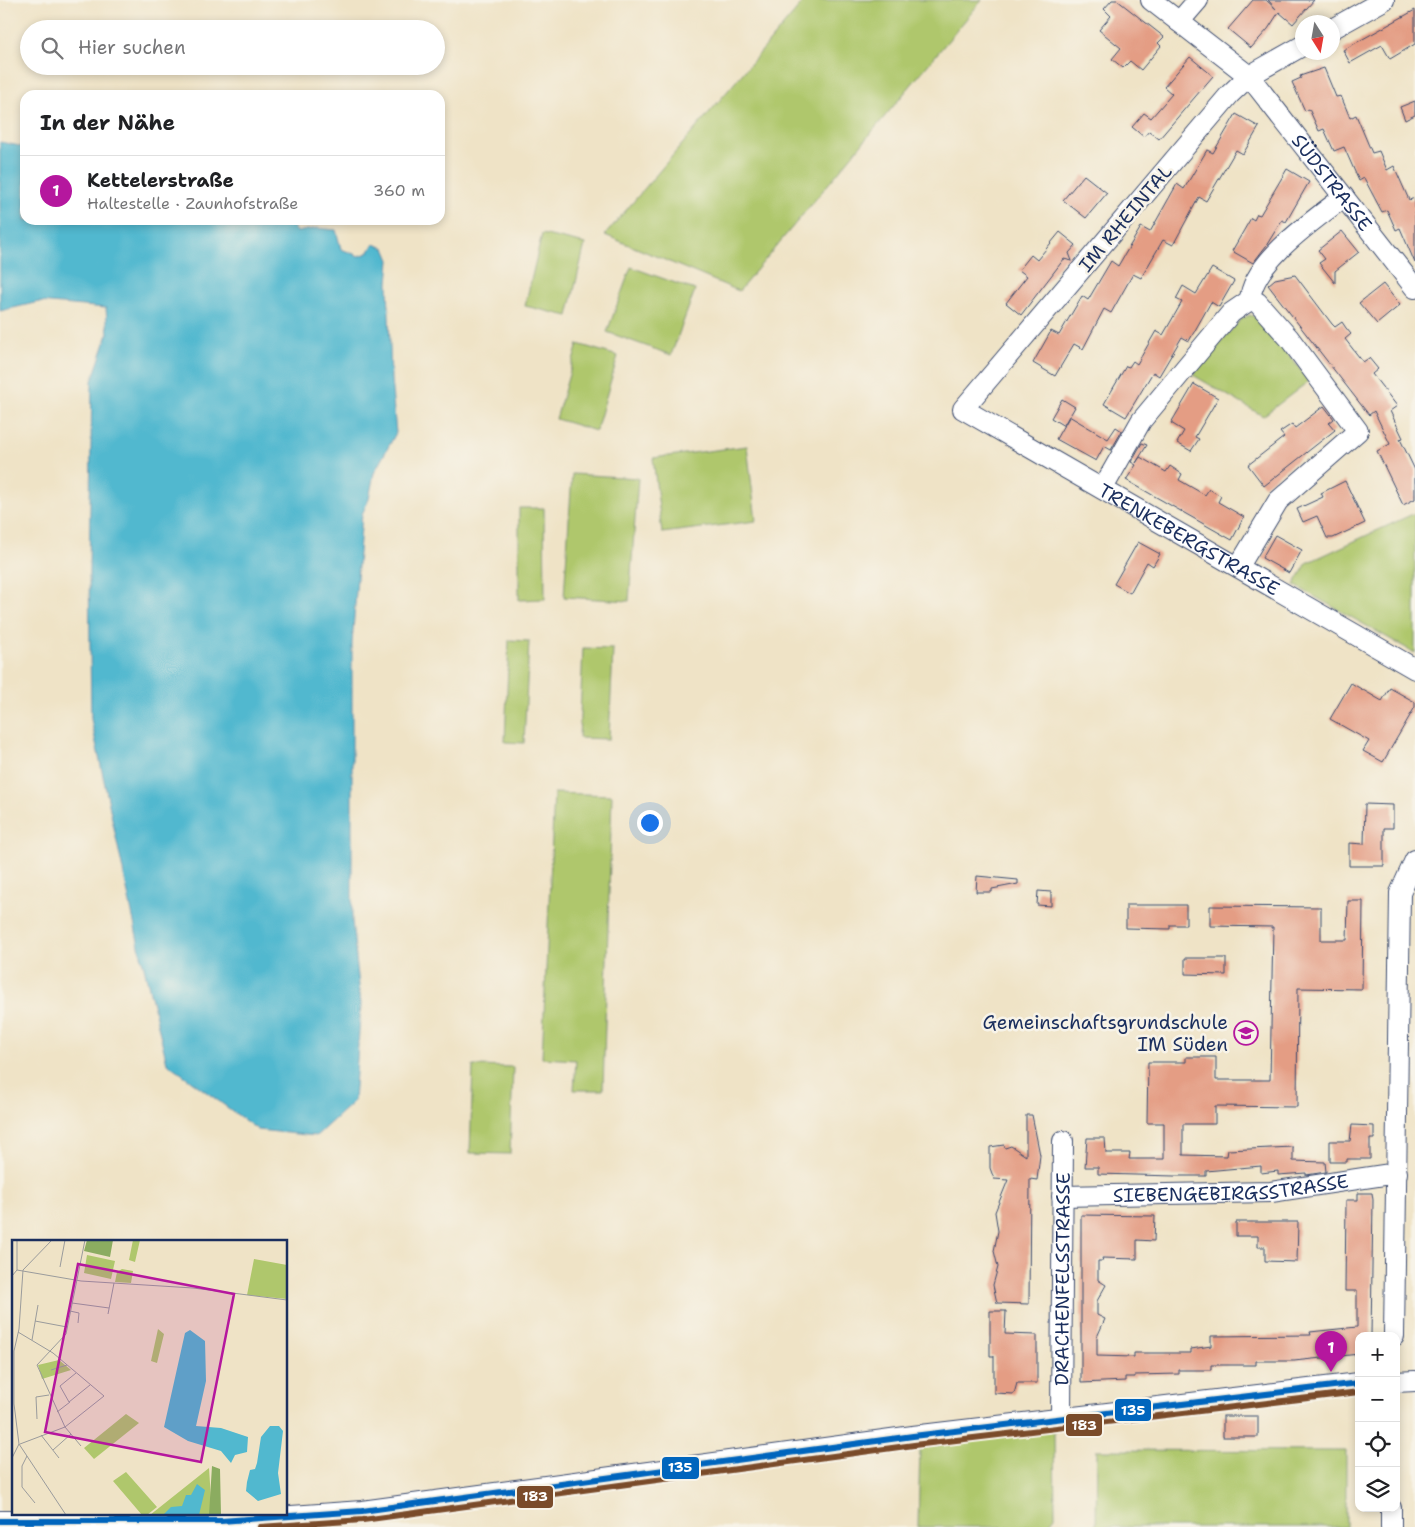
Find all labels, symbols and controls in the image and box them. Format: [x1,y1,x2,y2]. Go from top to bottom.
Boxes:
north arrow [1295,15,1340,60]
search box [20,20,445,75]
icon: search [38,34,66,62]
text: Hier suchen [78,35,186,60]
text: In der Nähe [40,109,175,137]
street label: SÜDSTRASSE [1286,129,1378,236]
street label: IM RHEINTAL [1073,159,1178,277]
text: Kettelerstraße [87,168,234,193]
text: 1 [52,180,60,201]
text: 360 m [373,180,425,201]
text: Haltestelle · Zaunhofstraße [87,193,298,214]
street label: TRENKEBERGSTRASSE [1094,478,1284,601]
your location [637,810,663,836]
place label: Gemeinschaftsgrundschule IM Süden [983,1010,1228,1057]
school or university icon: Gemeinschaftsgrundschule IM Süden [1233,1020,1259,1046]
street label: SIEBENGEBIRGSSTRASSE [1113,1168,1350,1208]
street label: DRACHENFELSSTRASSE [1049,1172,1076,1386]
inset map [12,1240,288,1514]
pin: 1 [1315,1331,1347,1372]
map controls [1355,1332,1400,1512]
button: + [1355,1332,1400,1377]
button: − [1355,1377,1400,1422]
line badge: 135 [1114,1398,1152,1422]
text: 135 [1121,1401,1146,1419]
line badge: 183 [1065,1413,1103,1437]
text: 183 [1071,1416,1097,1434]
button: locate [1355,1422,1400,1467]
line badge: 135 [661,1456,700,1480]
text: 135 [668,1458,693,1476]
button: layers [1355,1467,1400,1512]
line badge: 183 [516,1485,554,1509]
text: 183 [522,1487,548,1505]

